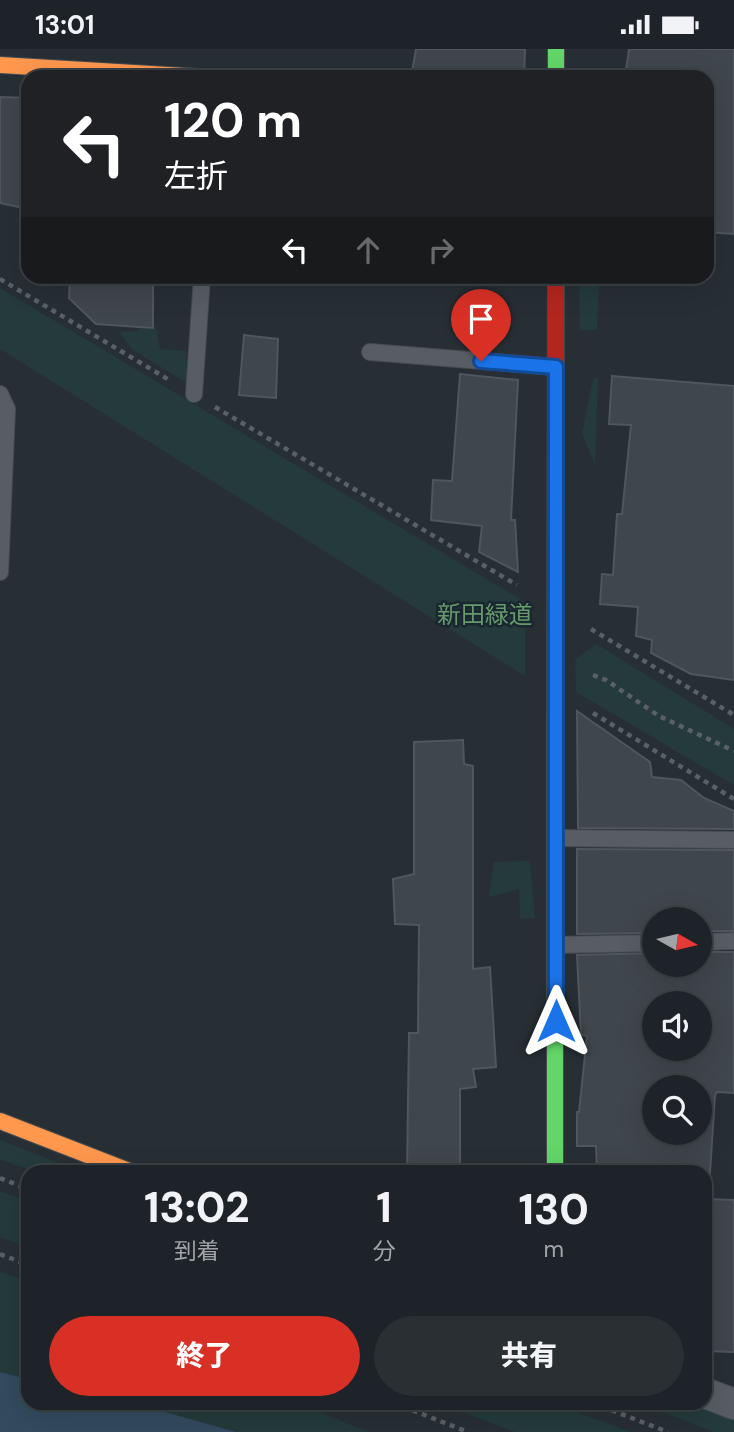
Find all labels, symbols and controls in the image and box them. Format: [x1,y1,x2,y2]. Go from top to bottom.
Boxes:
text: 13:01 [35,8,95,42]
text: 120 m [164,88,302,152]
icon: left [49,98,140,189]
text: 左折 [164,155,228,197]
icon: left [276,231,314,269]
icon: ahead [349,231,387,269]
icon: right [422,231,460,269]
pin [451,289,511,361]
icon: arrive [462,300,500,338]
park label: 新田緑道 [437,599,533,630]
north arrow [642,907,712,977]
map controls [642,907,712,1145]
position arrow [519,984,593,1058]
button: sound [642,991,712,1061]
button: search [642,1075,712,1145]
text: 13:02 [144,1180,250,1235]
text: 1 [376,1180,392,1235]
text: 130 [518,1182,589,1237]
text: m [544,1234,564,1264]
text: 到着 [174,1236,220,1266]
text: 分 [373,1236,396,1266]
button: 終了 [49,1316,360,1396]
button: 共有 [374,1316,684,1396]

